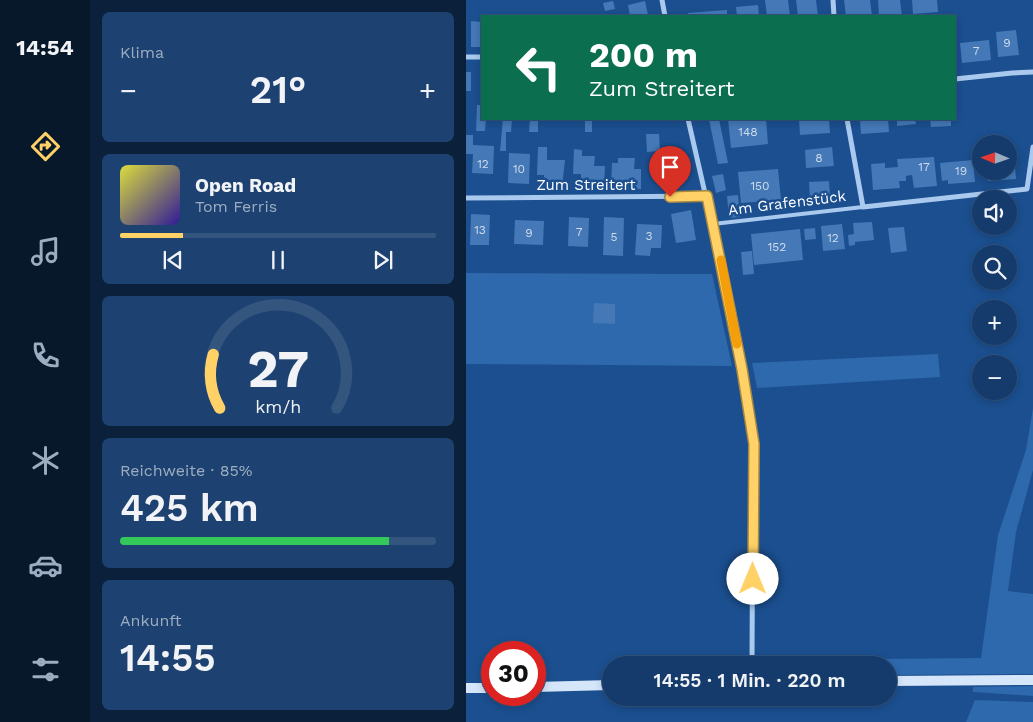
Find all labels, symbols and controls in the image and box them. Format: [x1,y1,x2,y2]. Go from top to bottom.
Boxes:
text: 200 m [589,34,698,76]
text: 14:54 [16,35,74,60]
icon: left [506,35,571,100]
house number: 9 [1003,36,1011,50]
text: Klima [120,43,164,62]
house number: 7 [973,44,980,58]
text: 21° [250,68,306,112]
text: − [120,74,137,107]
text: + [419,74,436,107]
text: Zum Streitert [589,76,734,101]
house number: 148 [738,125,758,139]
icon: directions [28,129,63,164]
north arrow [972,135,1017,180]
map controls [972,135,1017,400]
pin [649,146,691,197]
house number: 8 [815,151,823,165]
icon: arrive [656,153,684,181]
house number: 12 [477,157,489,171]
house number: 17 [918,160,930,174]
house number: 10 [513,162,525,176]
house number: 19 [955,164,967,178]
text: Open Road [195,174,296,197]
street label: Zum Streitert [536,176,636,194]
house number: 150 [750,179,770,193]
street label: Am Grafenstück [727,187,847,219]
button: sound [972,190,1017,235]
text: Tom Ferris [195,197,277,216]
house number: 13 [474,223,486,237]
house number: 7 [576,225,583,239]
house number: 9 [525,226,533,240]
house number: 3 [646,229,653,243]
house number: 5 [611,230,618,244]
house number: 12 [827,231,839,245]
icon: music [28,234,63,269]
house number: 152 [768,240,786,254]
button: search [972,245,1017,290]
icon: previous [159,246,187,274]
icon: pause [264,246,292,274]
icon: next [369,246,397,274]
button: + [972,300,1017,345]
icon: phone [28,338,63,373]
text: 27 [247,339,309,400]
button: − [972,355,1017,400]
text: km/h [255,396,301,417]
icon: climate [28,443,63,478]
text: Reichweite · 85% [120,461,253,480]
text: 425 km [120,486,259,530]
icon: car [28,548,63,583]
position arrow [726,552,778,604]
text: Ankunft [120,611,181,630]
text: 14:55 [120,636,216,680]
speed limit sign: 30 [481,641,546,706]
icon: filters [28,652,63,687]
text: 14:55 · 1 Min. · 220 m [654,669,845,692]

